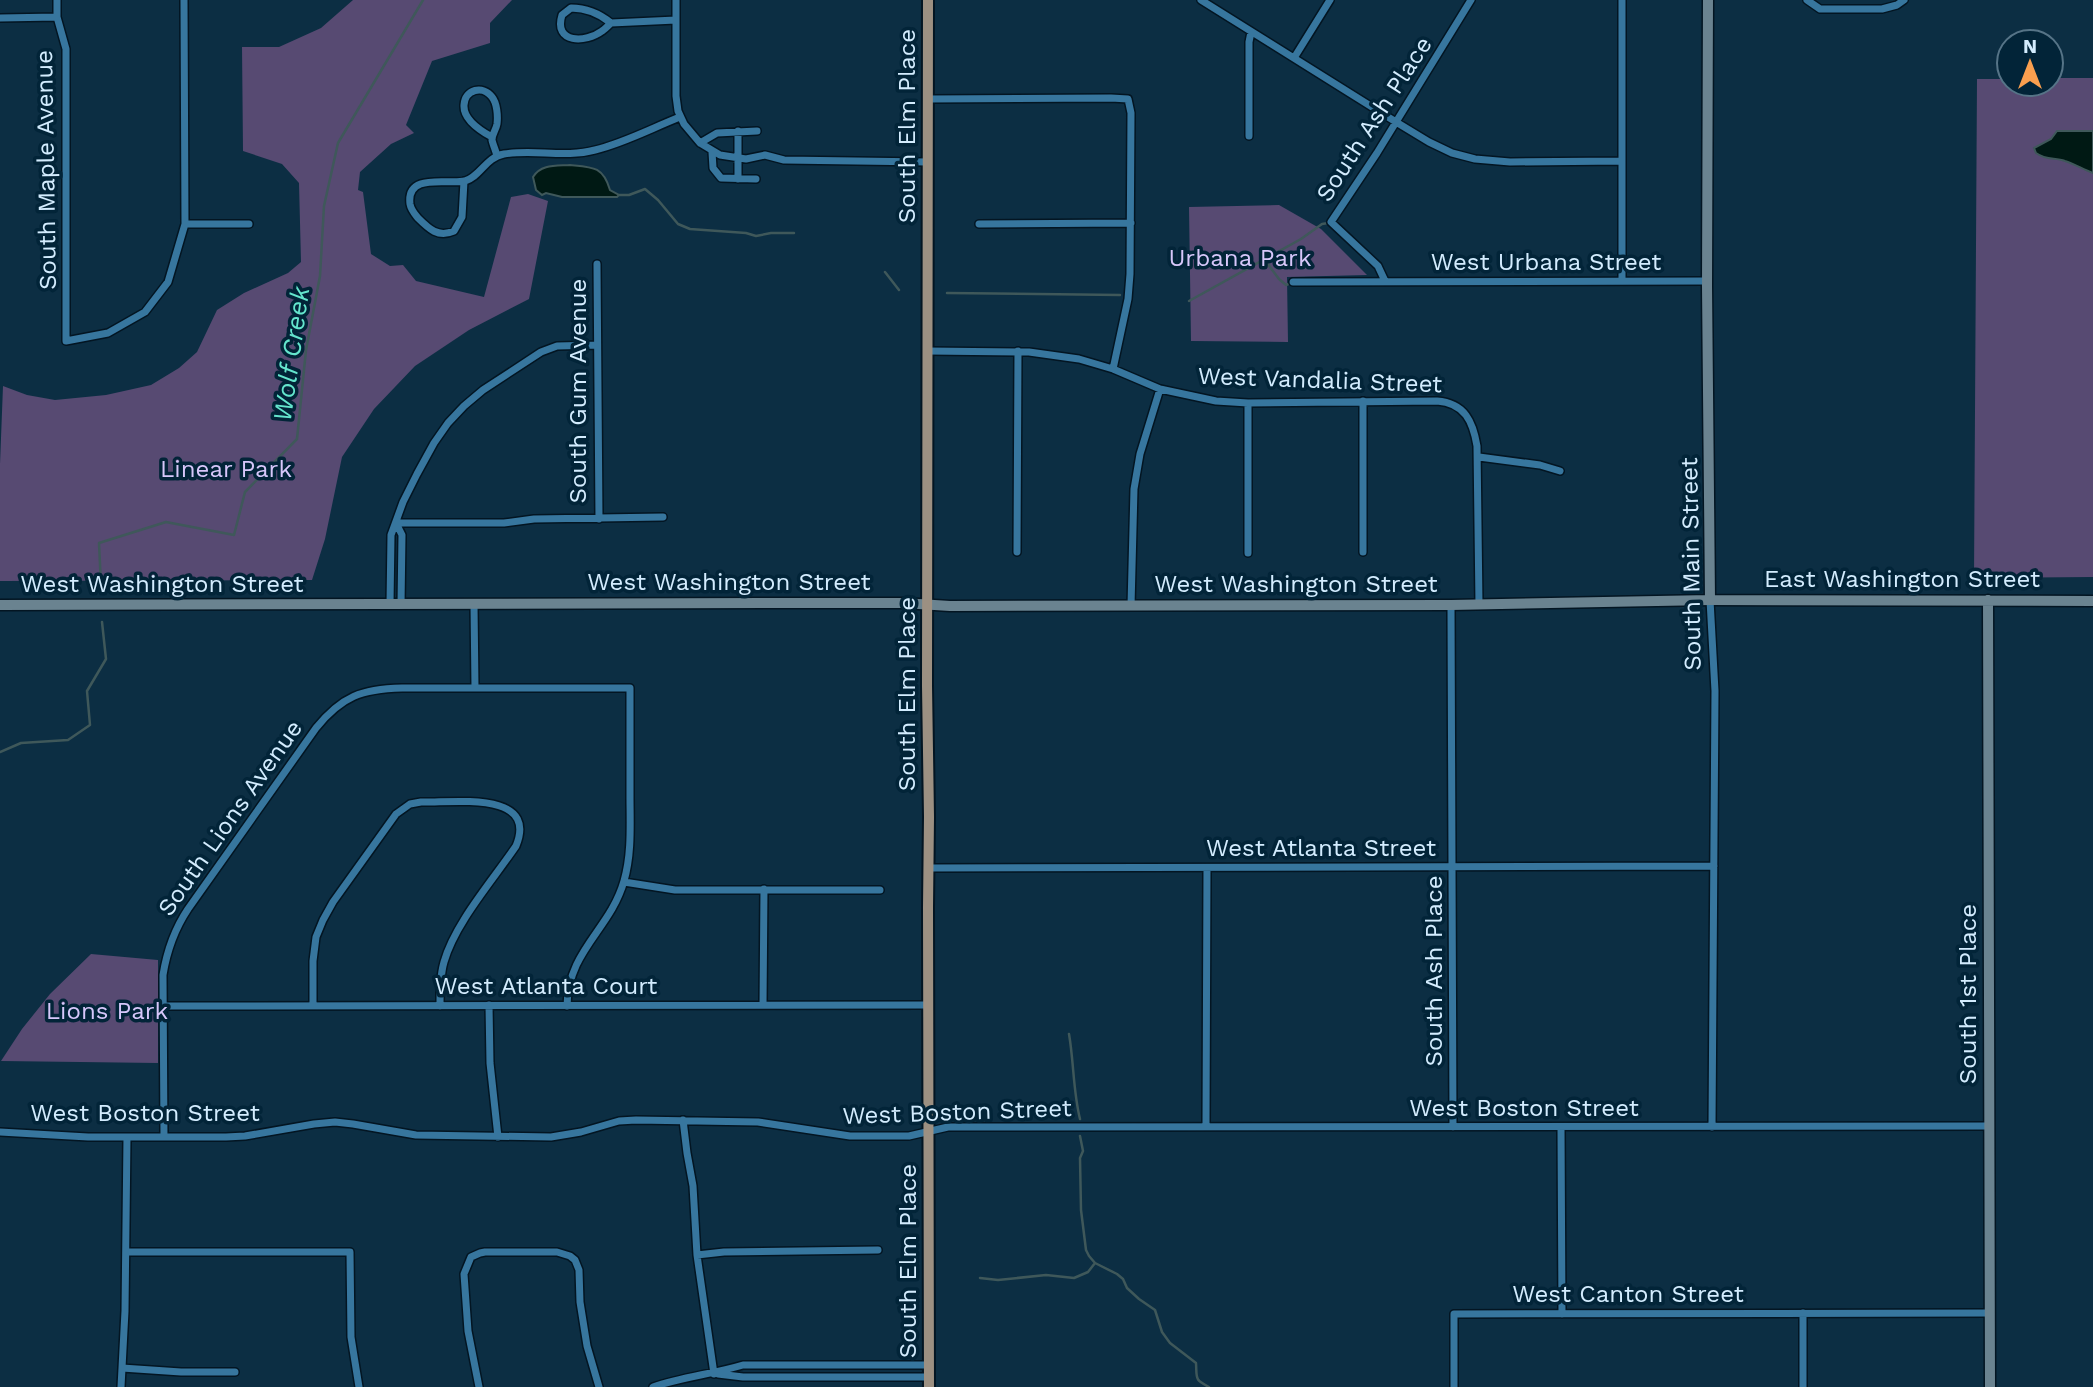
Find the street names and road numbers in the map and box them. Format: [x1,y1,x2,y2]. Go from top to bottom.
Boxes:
street label: South Elm Place [893,29,921,223]
street label: South Ash Place [1310,31,1438,207]
street label: South Maple Avenue [30,50,62,290]
street label: West Urbana Street [1431,248,1661,276]
street label: South Gum Avenue [564,279,592,503]
street label: West Vandalia Street [1197,362,1443,398]
street label: South Main Street [1675,457,1707,671]
street label: East Washington Street [1764,565,2040,593]
street label: West Washington Street [587,568,871,596]
street label: West Washington Street [20,570,304,598]
street label: West Washington Street [1154,570,1438,598]
street label: South Elm Place [893,597,921,791]
street label: South Lions Avenue [152,715,308,921]
street label: West Atlanta Street [1206,834,1436,862]
street label: South Ash Place [1420,876,1448,1067]
street label: South 1st Place [1954,904,1982,1084]
street label: West Atlanta Court [435,972,657,1000]
street label: West Boston Street [842,1094,1072,1130]
street label: West Boston Street [1409,1094,1639,1122]
street label: West Boston Street [30,1099,260,1127]
street label: South Elm Place [894,1164,922,1358]
street label: West Canton Street [1512,1280,1744,1308]

